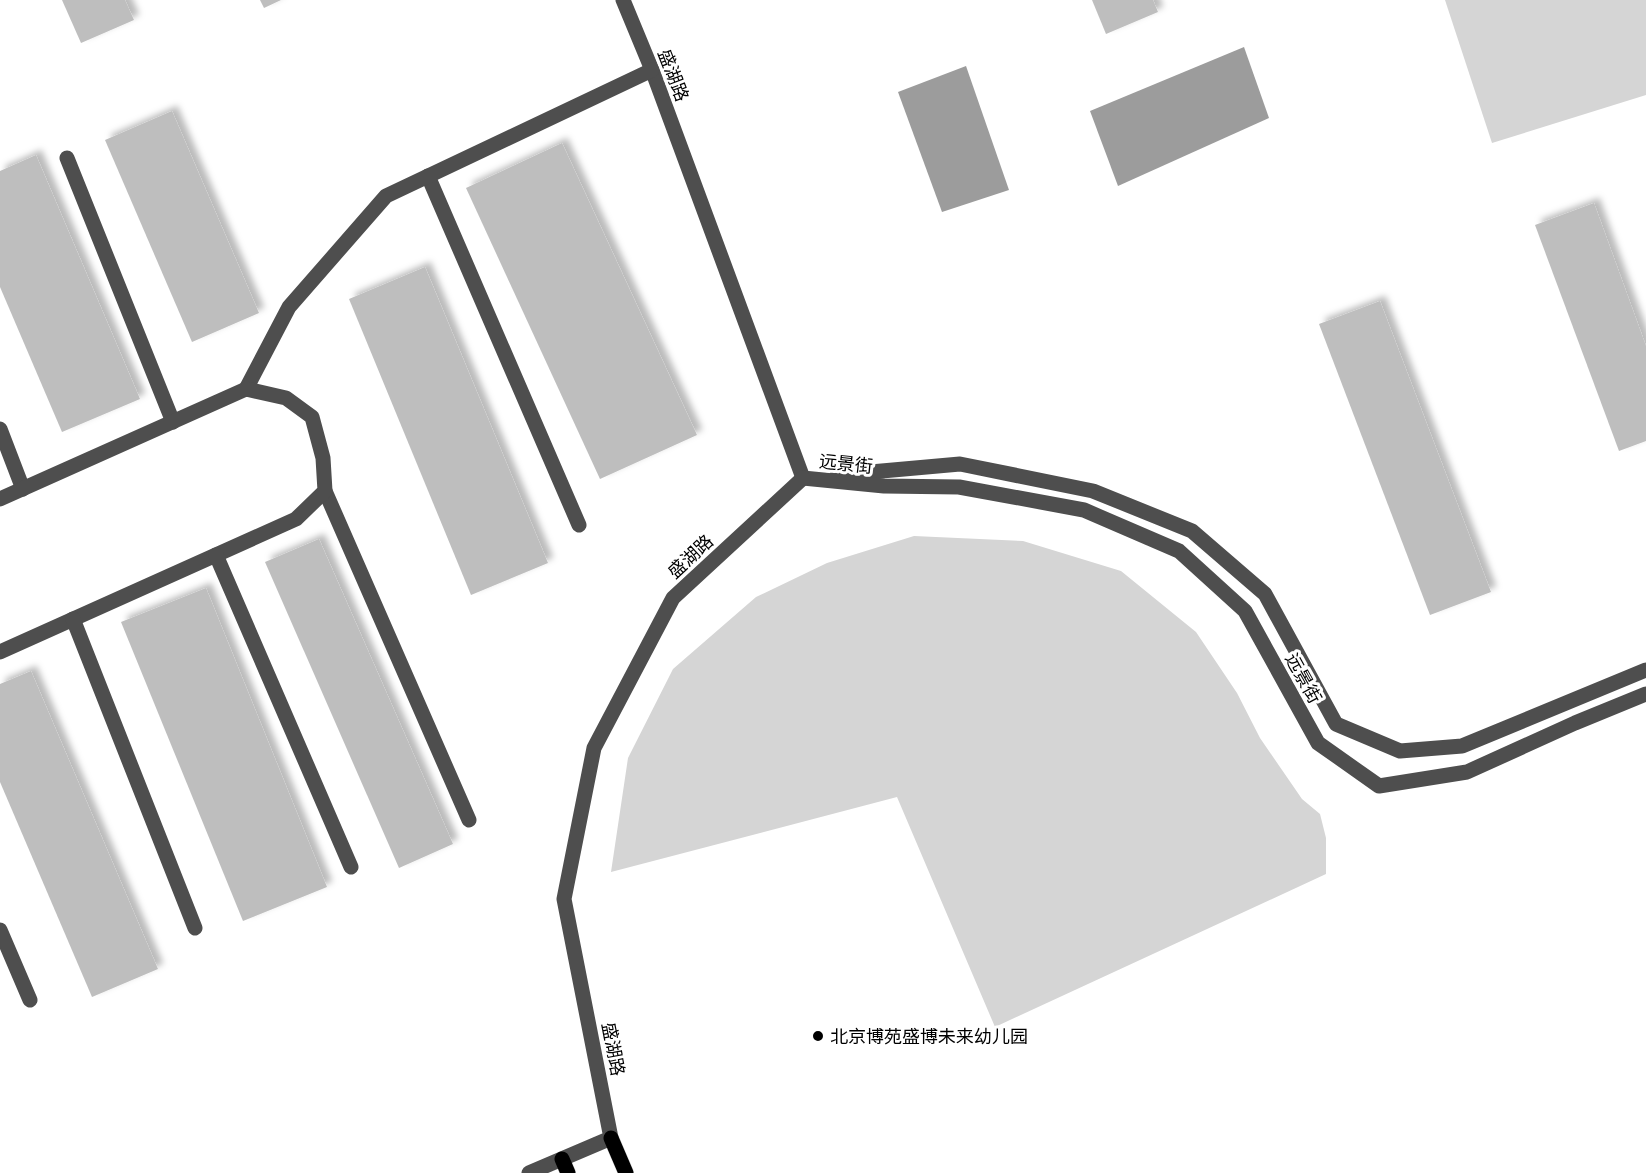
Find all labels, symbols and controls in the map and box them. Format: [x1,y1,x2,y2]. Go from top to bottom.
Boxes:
street label: 盛湖路 [654,46,694,104]
street label: 远景街 [818,449,874,477]
street label: 盛湖路 [663,530,717,582]
street label: 远景街 [1281,649,1327,707]
street label: 盛湖路 [598,1020,630,1078]
place label: 北京博苑盛博未来幼儿园 [830,1025,1028,1047]
marker: 北京博苑盛博未来幼儿园 [811,1029,825,1043]

